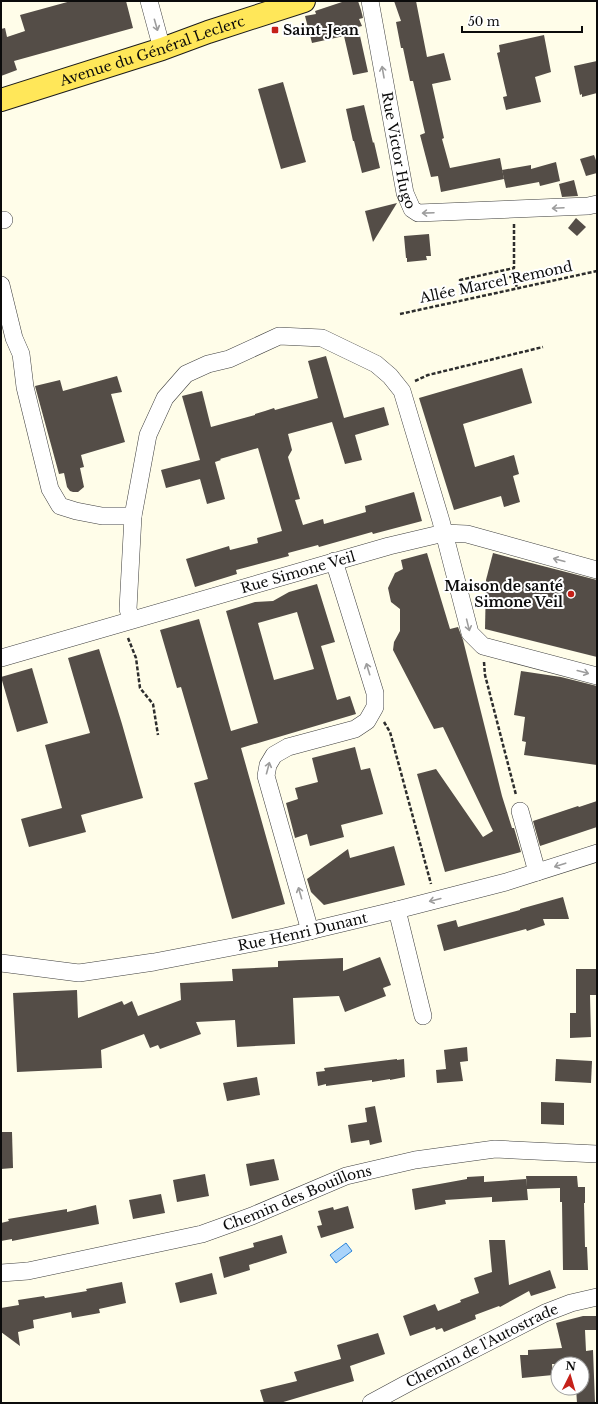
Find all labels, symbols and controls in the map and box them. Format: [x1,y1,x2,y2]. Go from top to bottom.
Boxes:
scale bar [462,8,582,34]
street label: Avenue du Général Leclerc [57,12,247,90]
text: 50 m [468,14,500,29]
one-way arrow [153,18,160,31]
place label: Saint-Jean [283,21,359,39]
marker: Saint-Jean [270,25,280,35]
one-way arrow [379,66,387,79]
street label: Rue Victor Hugo [378,90,420,212]
one-way arrow [552,204,565,211]
one-way arrow [422,209,435,217]
street label: Allée Marcel Remond [417,257,575,307]
street label: Rue Simone Veil [238,547,358,597]
one-way arrow [553,556,566,564]
place label: Maison de santé Simone Veil [444,577,563,611]
marker: Maison de santé Simone Veil [566,589,576,599]
one-way arrow [465,618,472,631]
one-way arrow [364,663,371,676]
one-way arrow [576,669,589,676]
one-way arrow [265,762,272,775]
one-way arrow [554,862,567,869]
one-way arrow [296,887,303,900]
one-way arrow [429,897,442,904]
street label: Rue Henri Dunant [236,908,370,955]
street label: Chemin des Bouillons [220,1161,373,1235]
street label: Chemin de l'Autostrade [403,1300,561,1392]
north arrow [550,1356,590,1396]
text: N [565,1359,577,1374]

